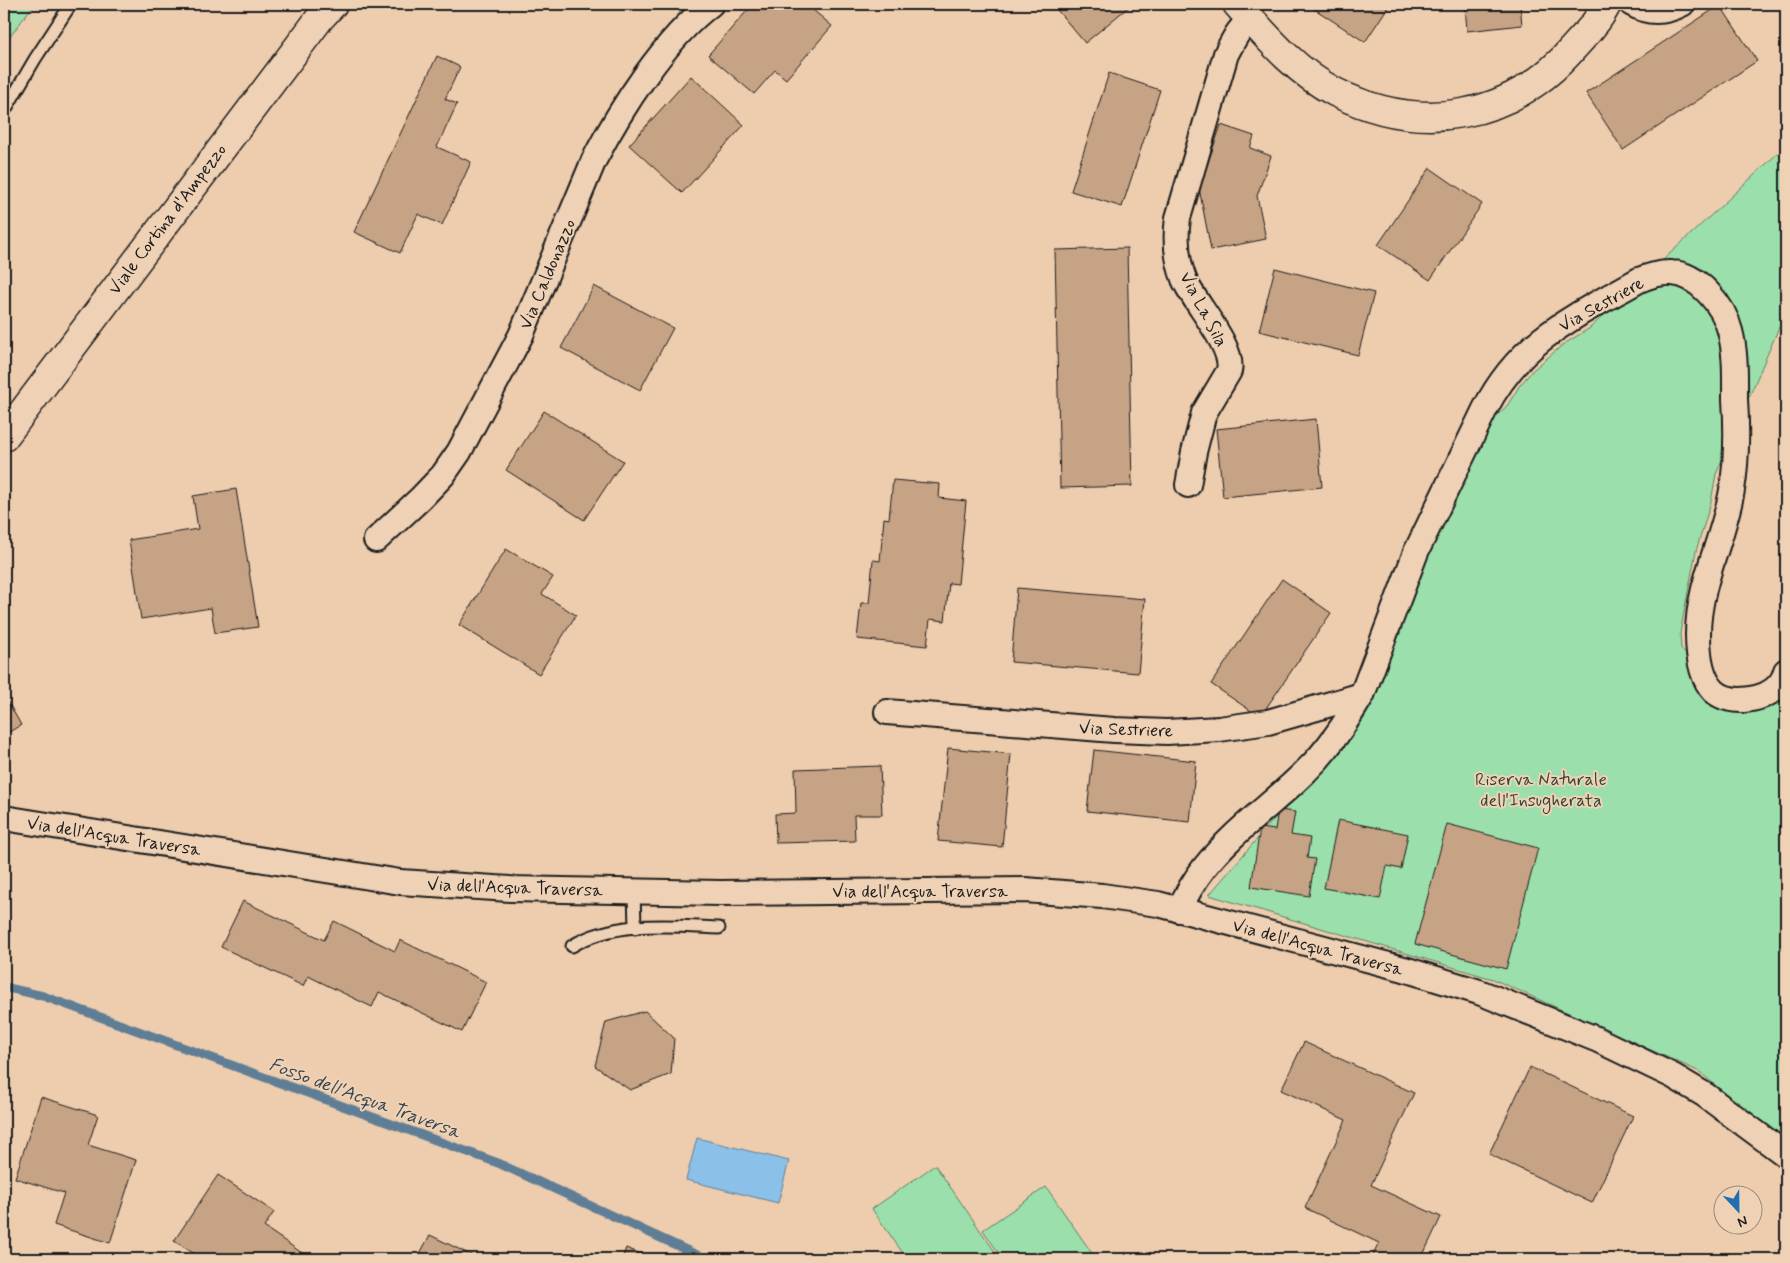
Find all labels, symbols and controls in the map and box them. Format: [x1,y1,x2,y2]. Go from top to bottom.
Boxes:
street label: Viale Cortina d'Ampezzo [103,139,232,300]
street label: Via Caldonazzo [514,215,582,333]
street label: Via La Sila [1173,268,1233,351]
street label: Via Sestriere [1554,272,1649,338]
street label: Via Sestriere [1078,716,1174,744]
park label: Riserva Naturale dell'Insugherata [1475,768,1607,814]
street label: Via dell'Acqua Traversa [25,811,203,863]
street label: Via dell'Acqua Traversa [427,873,603,903]
street label: Via dell'Acqua Traversa [832,880,1008,904]
street label: Via dell'Acqua Traversa [1230,914,1406,982]
water label: Fosso dell'Acqua Traversa [266,1052,464,1145]
north arrow [1712,1186,1762,1236]
text: N [1735,1211,1750,1231]

